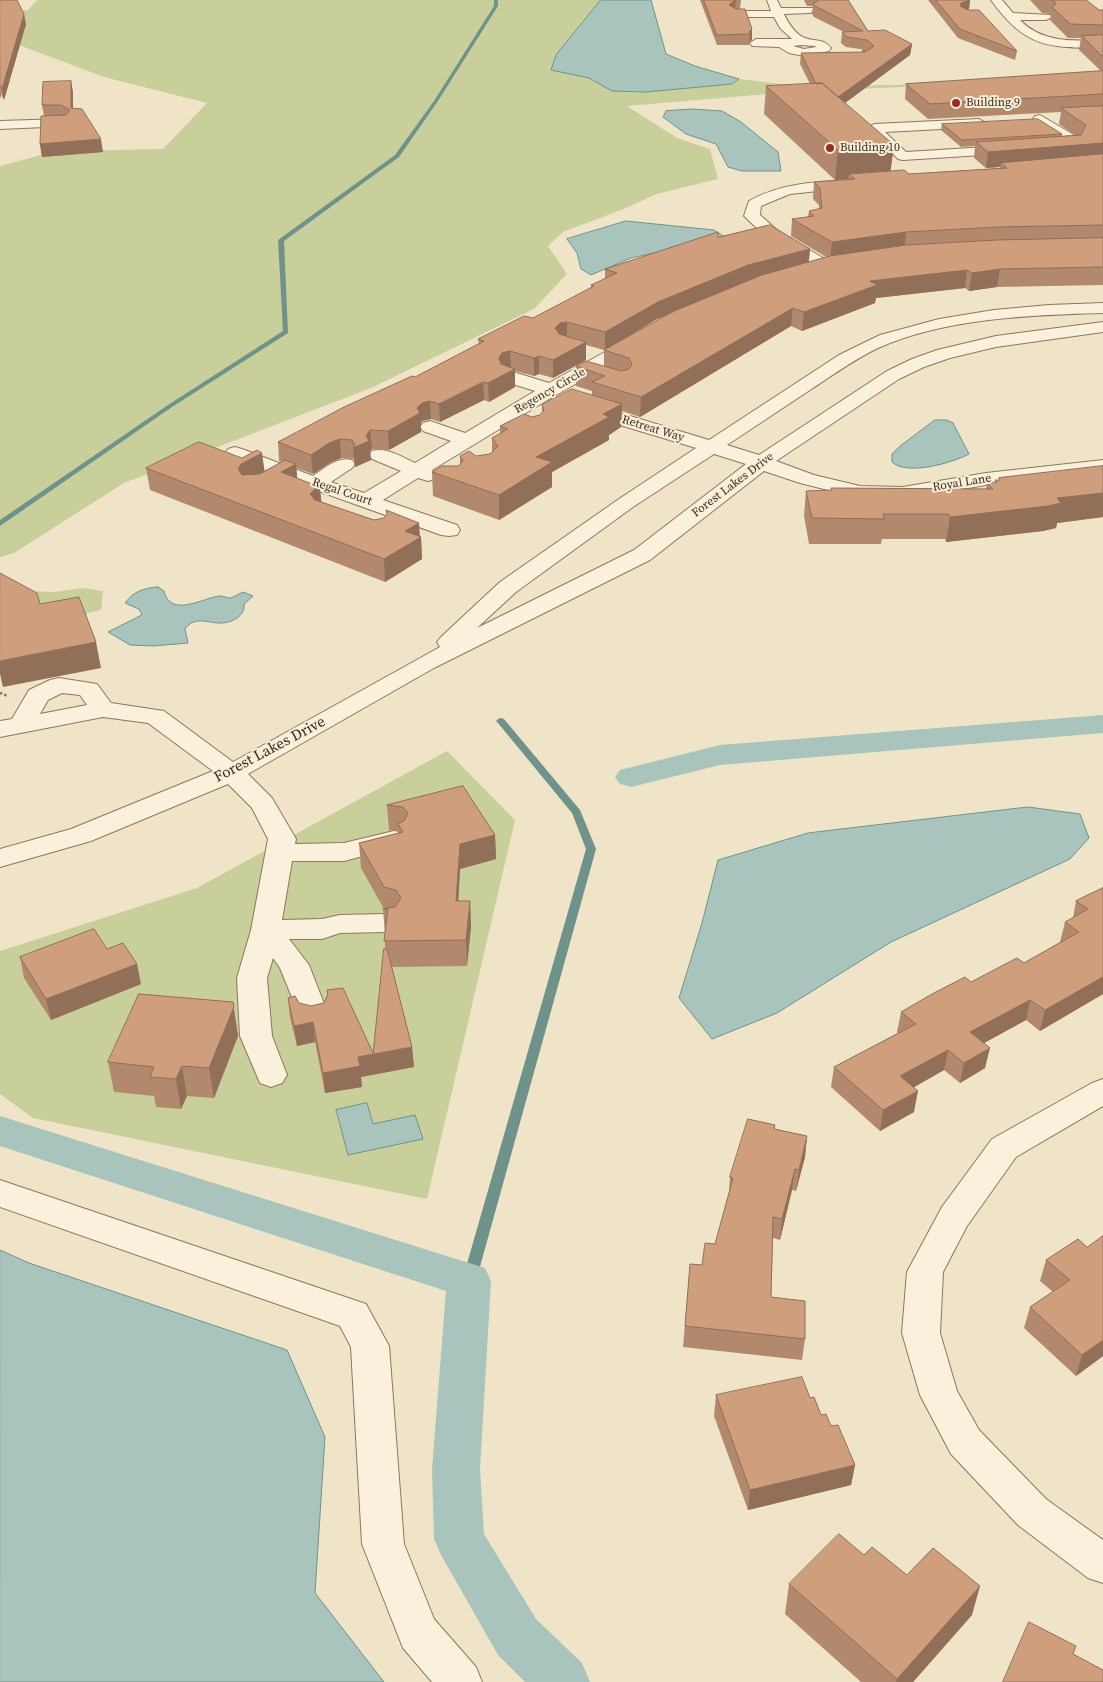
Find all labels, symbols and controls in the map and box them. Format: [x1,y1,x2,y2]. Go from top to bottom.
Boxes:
place label: Building 9 [966,96,1020,110]
marker: Building 9 [950,97,962,109]
place label: Building 10 [840,141,900,155]
marker: Building 10 [824,142,836,154]
street label: Regency Circle [512,365,588,417]
street label: Retreat Way [620,413,686,445]
street label: Forest Lakes Drive [689,450,777,520]
street label: Royal Lane [932,471,992,495]
street label: Regal Court [310,475,374,509]
street label: Forest Lakes Drive [211,713,329,787]

